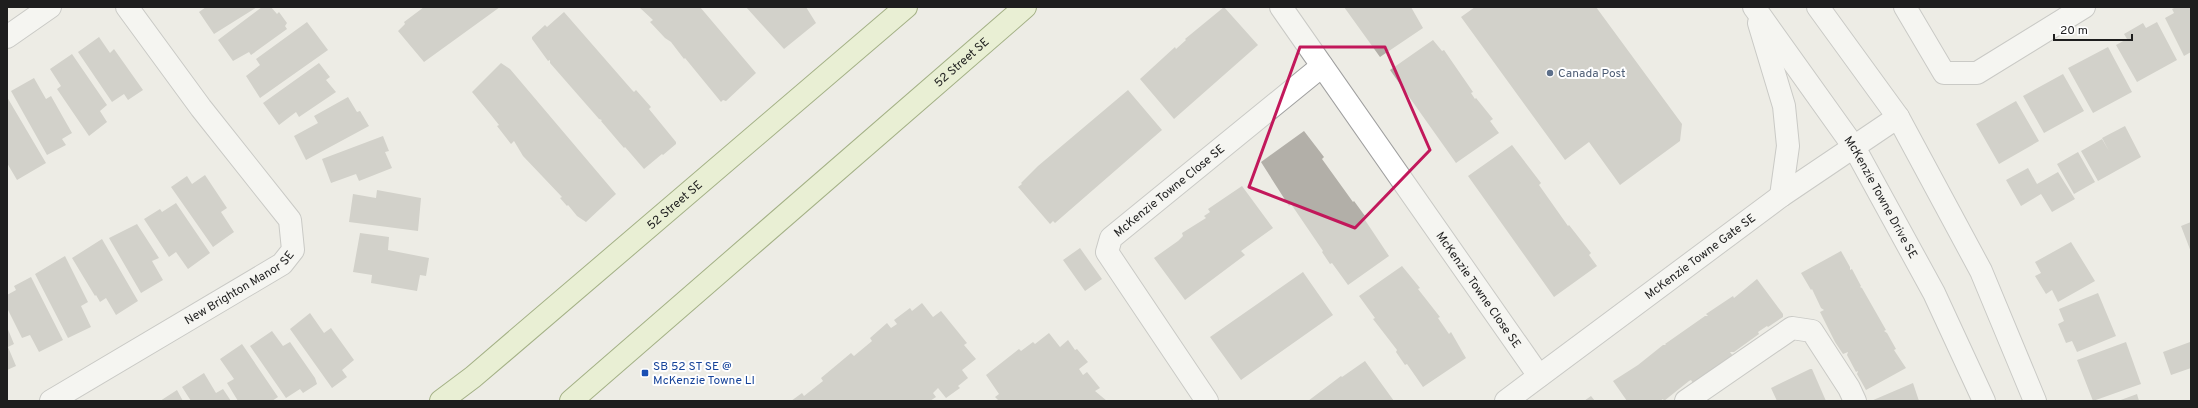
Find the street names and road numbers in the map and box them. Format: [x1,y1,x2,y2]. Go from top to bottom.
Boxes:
street label: 52 Street SE [931,35,993,91]
street label: McKenzie Towne Drive SE [1840,133,1921,262]
street label: McKenzie Towne Close SE [1111,141,1229,241]
street label: 52 Street SE [644,177,706,234]
street label: McKenzie Towne Gate SE [1642,211,1759,304]
street label: McKenzie Towne Close SE [1432,229,1524,352]
street label: New Brighton Manor SE [182,248,298,329]

